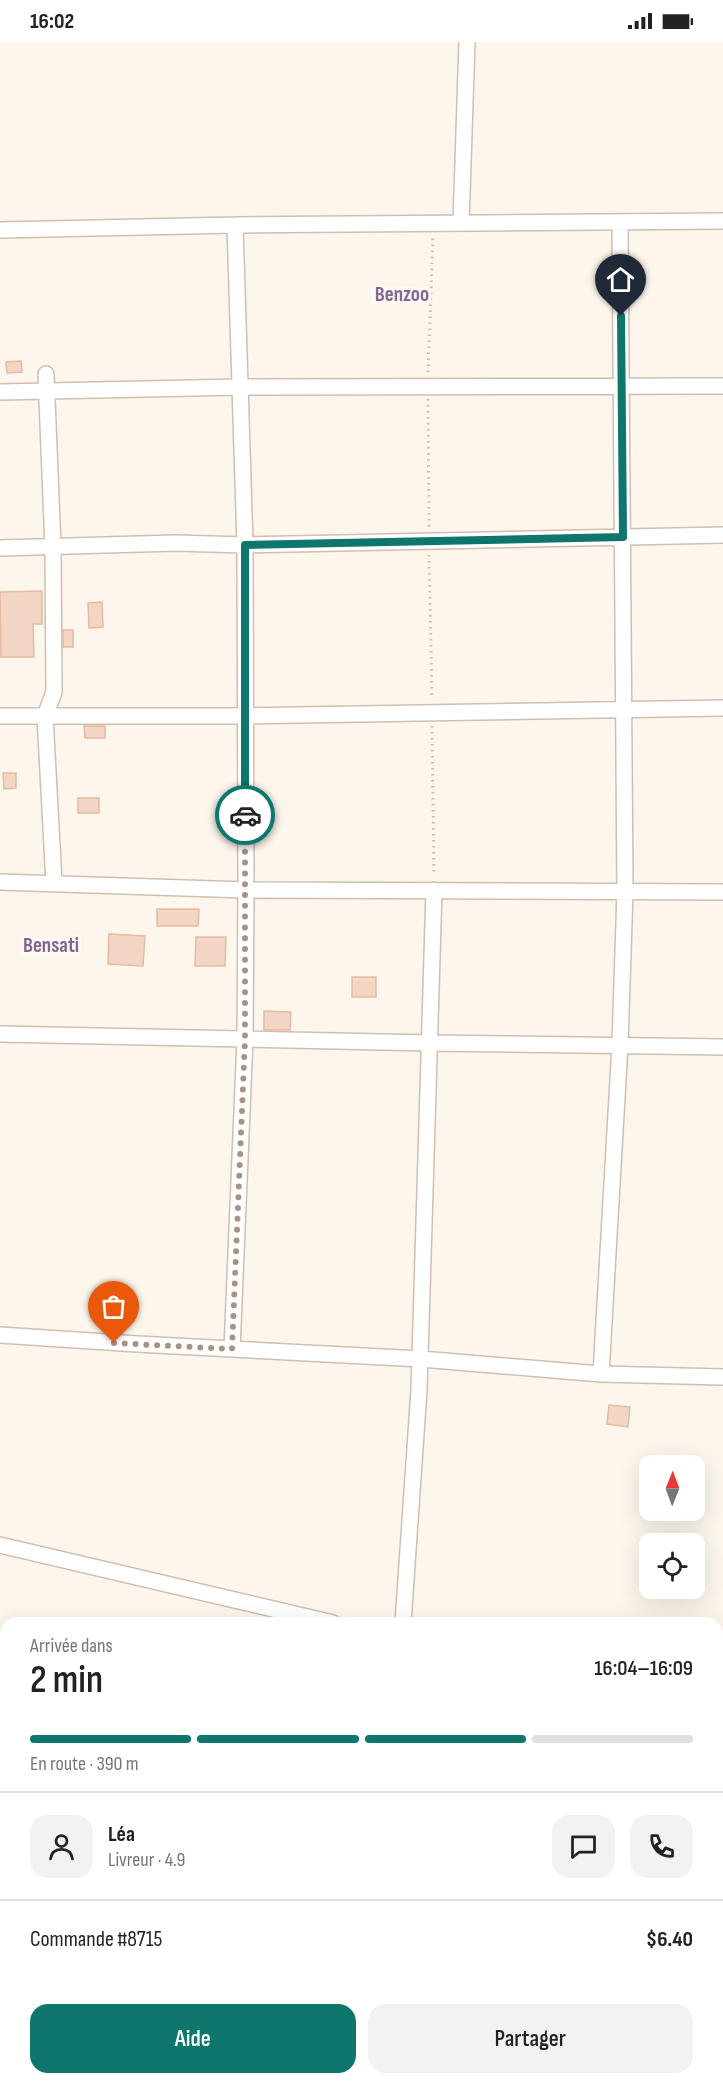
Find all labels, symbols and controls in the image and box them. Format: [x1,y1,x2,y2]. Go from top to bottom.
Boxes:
text: 16:02 [30,8,74,35]
pin [595,254,646,316]
icon: home [604,263,637,296]
district label: Benzoo [375,282,429,307]
courier [215,785,275,845]
icon: car [229,799,262,832]
district label: Bensati [23,933,79,958]
pin [88,1281,139,1343]
icon: bag [97,1290,130,1323]
north arrow [639,1455,705,1521]
map controls [639,1455,705,1599]
button: locate [639,1533,705,1599]
text: Arrivée dans [30,1634,113,1658]
text: 16:04–16:09 [594,1655,693,1682]
text: 2 min [30,1657,103,1704]
text: En route · 390 m [30,1752,139,1776]
button: person [30,1815,93,1878]
button: chat [552,1815,615,1878]
button: phone [630,1815,693,1878]
text: Léa [108,1821,135,1848]
text: Livreur · 4.9 [108,1848,185,1872]
text: Commande #8715 [30,1926,162,1953]
text: $6.40 [646,1926,693,1953]
button: Aide [30,2004,356,2073]
button: Partager [368,2004,693,2073]

